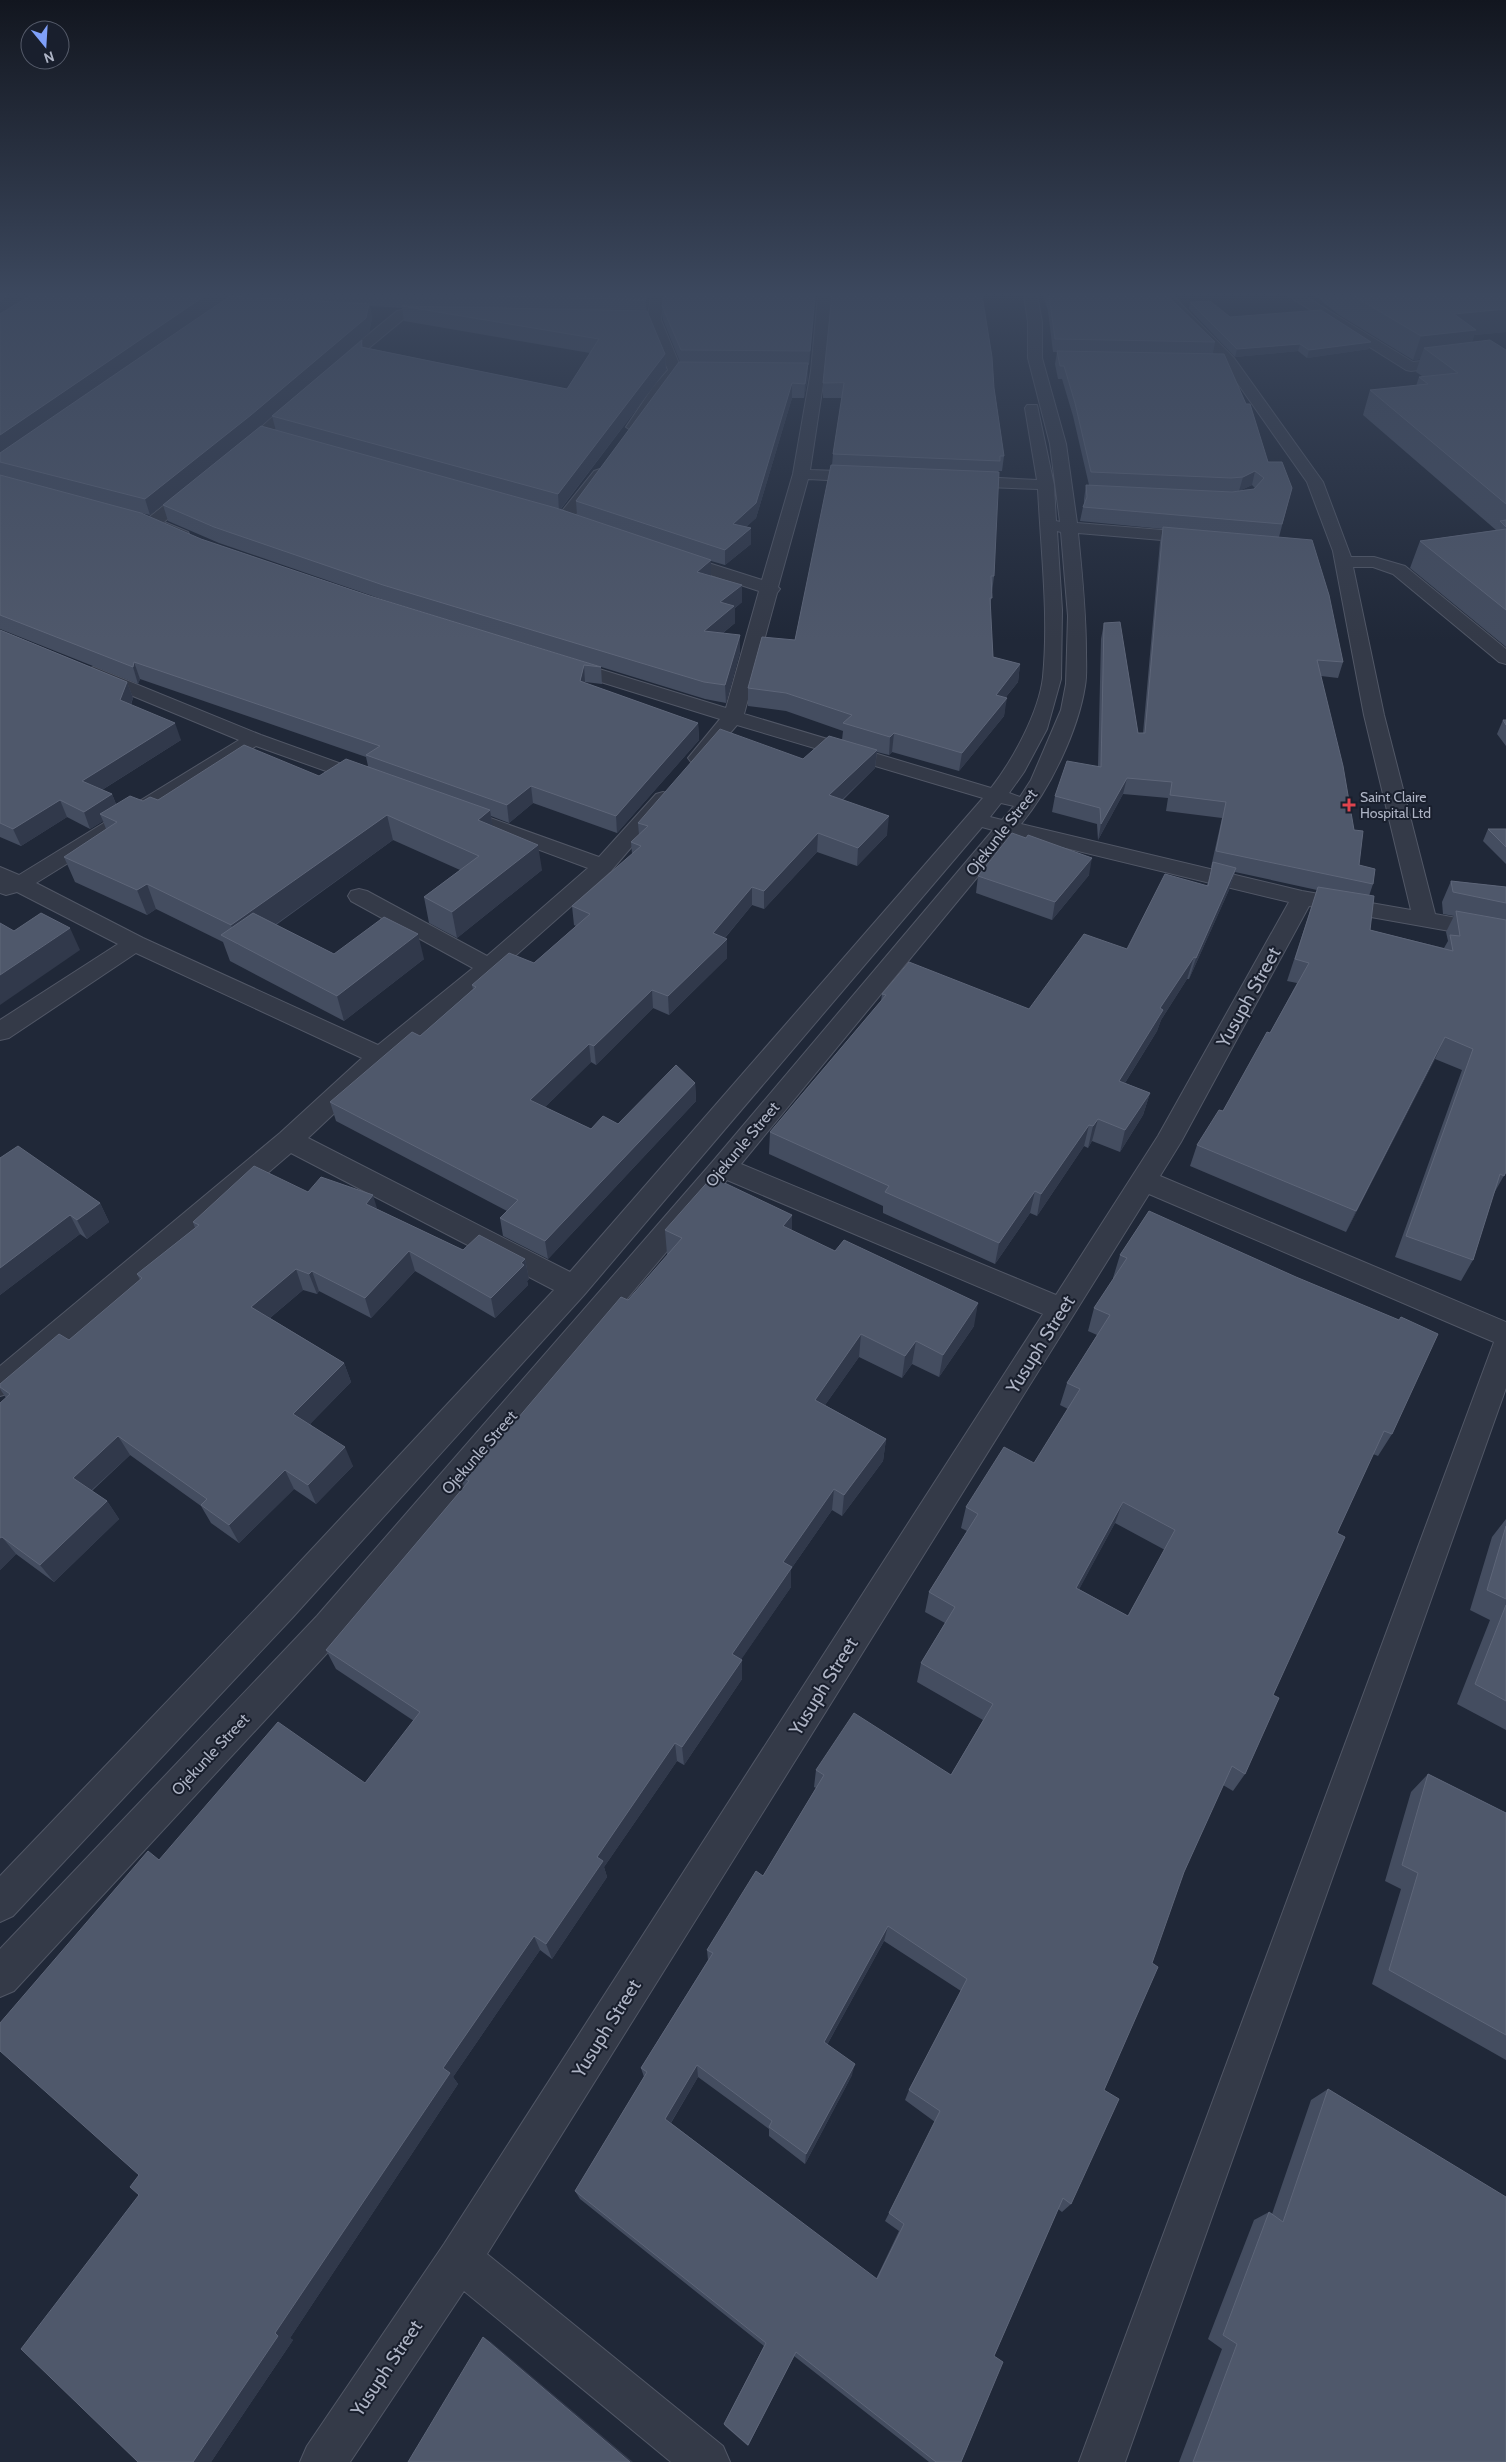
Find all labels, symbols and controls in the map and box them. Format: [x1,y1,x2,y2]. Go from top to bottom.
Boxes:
north arrow [20,20,70,70]
text: N [42,47,57,67]
street label: Ojekunle Street [962,785,1042,879]
place label: Saint Claire Hospital Ltd [1360,788,1431,822]
marker: Saint Claire Hospital Ltd [1342,798,1356,812]
street label: Yusuph Street [1211,942,1286,1052]
street label: Ojekunle Street [701,1098,784,1191]
street label: Yusuph Street [1001,1290,1080,1398]
street label: Ojekunle Street [438,1406,521,1498]
street label: Yusuph Street [784,1632,863,1740]
street label: Ojekunle Street [168,1709,253,1799]
street label: Yusuph Street [567,1974,646,2082]
street label: Yusuph Street [345,2315,427,2422]

